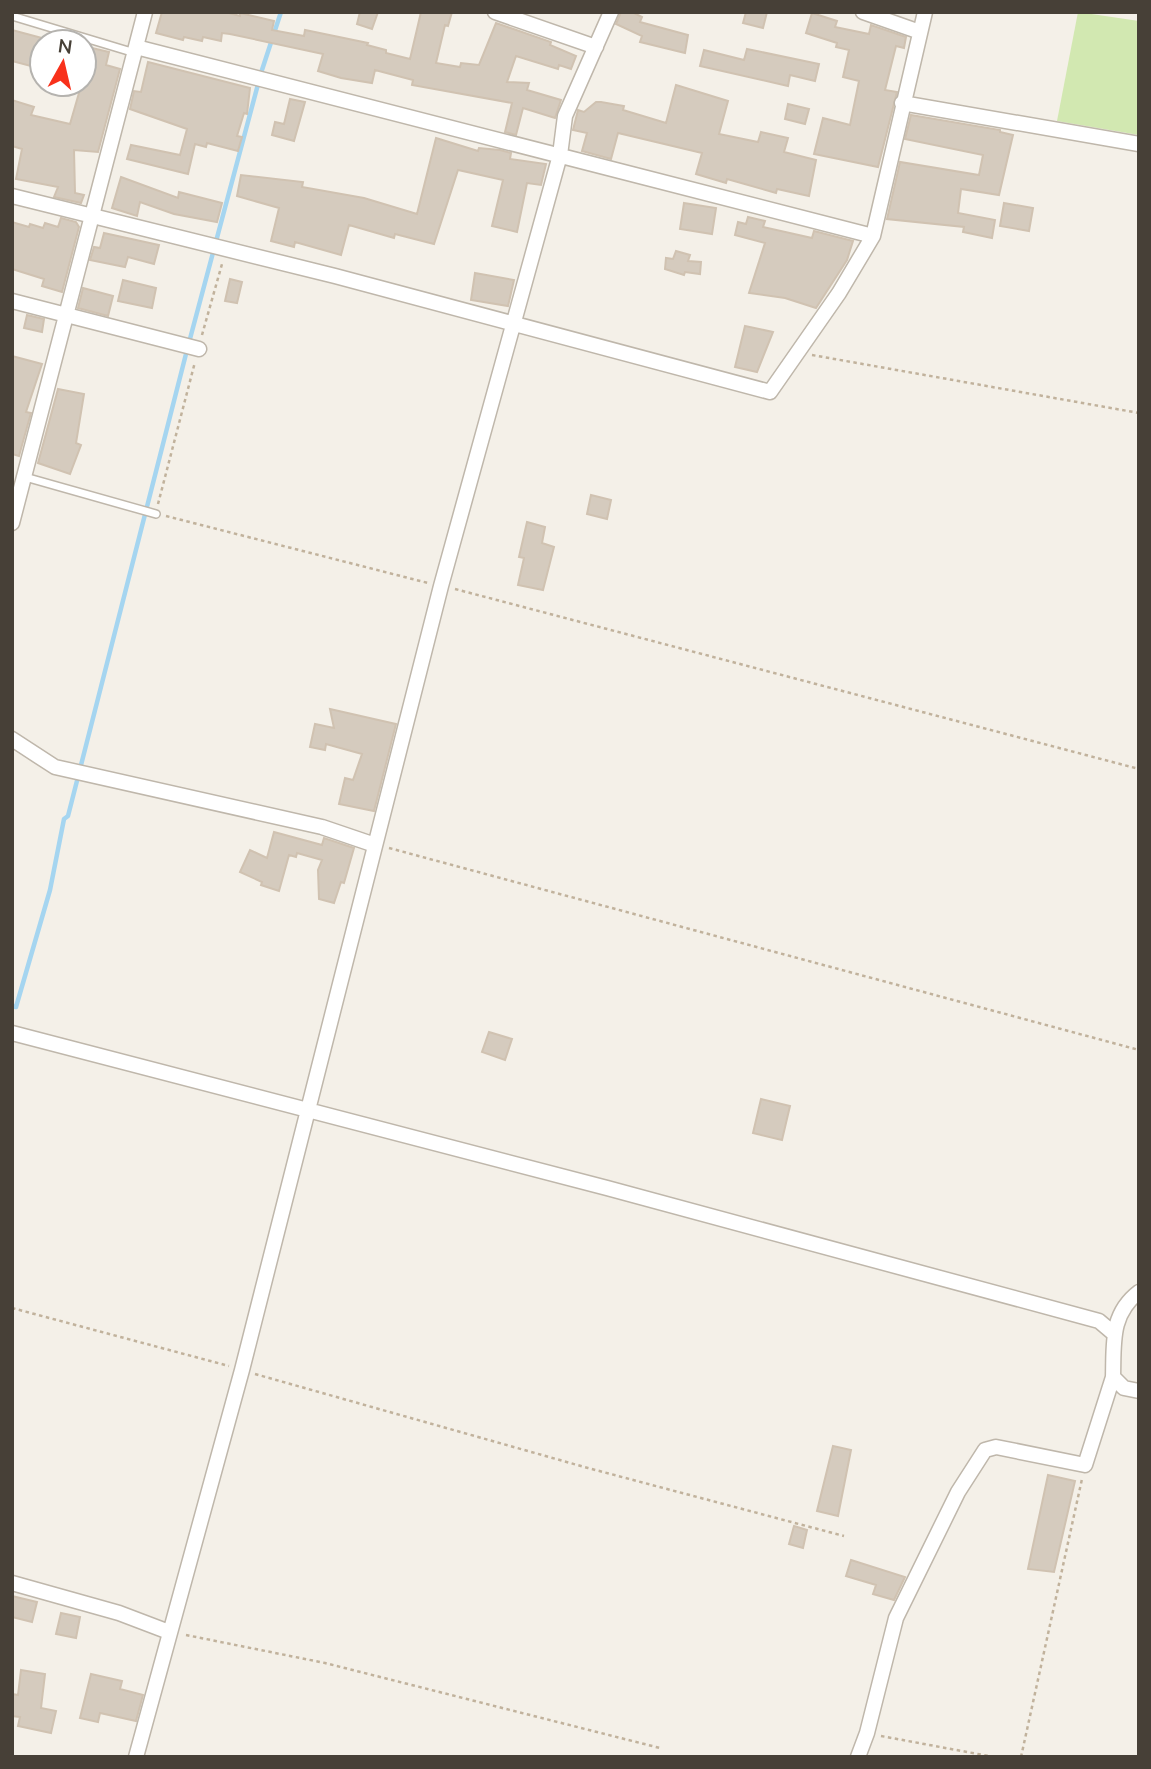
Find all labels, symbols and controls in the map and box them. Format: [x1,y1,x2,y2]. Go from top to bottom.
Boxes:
north arrow [28,28,98,98]
text: N [56,33,74,61]

